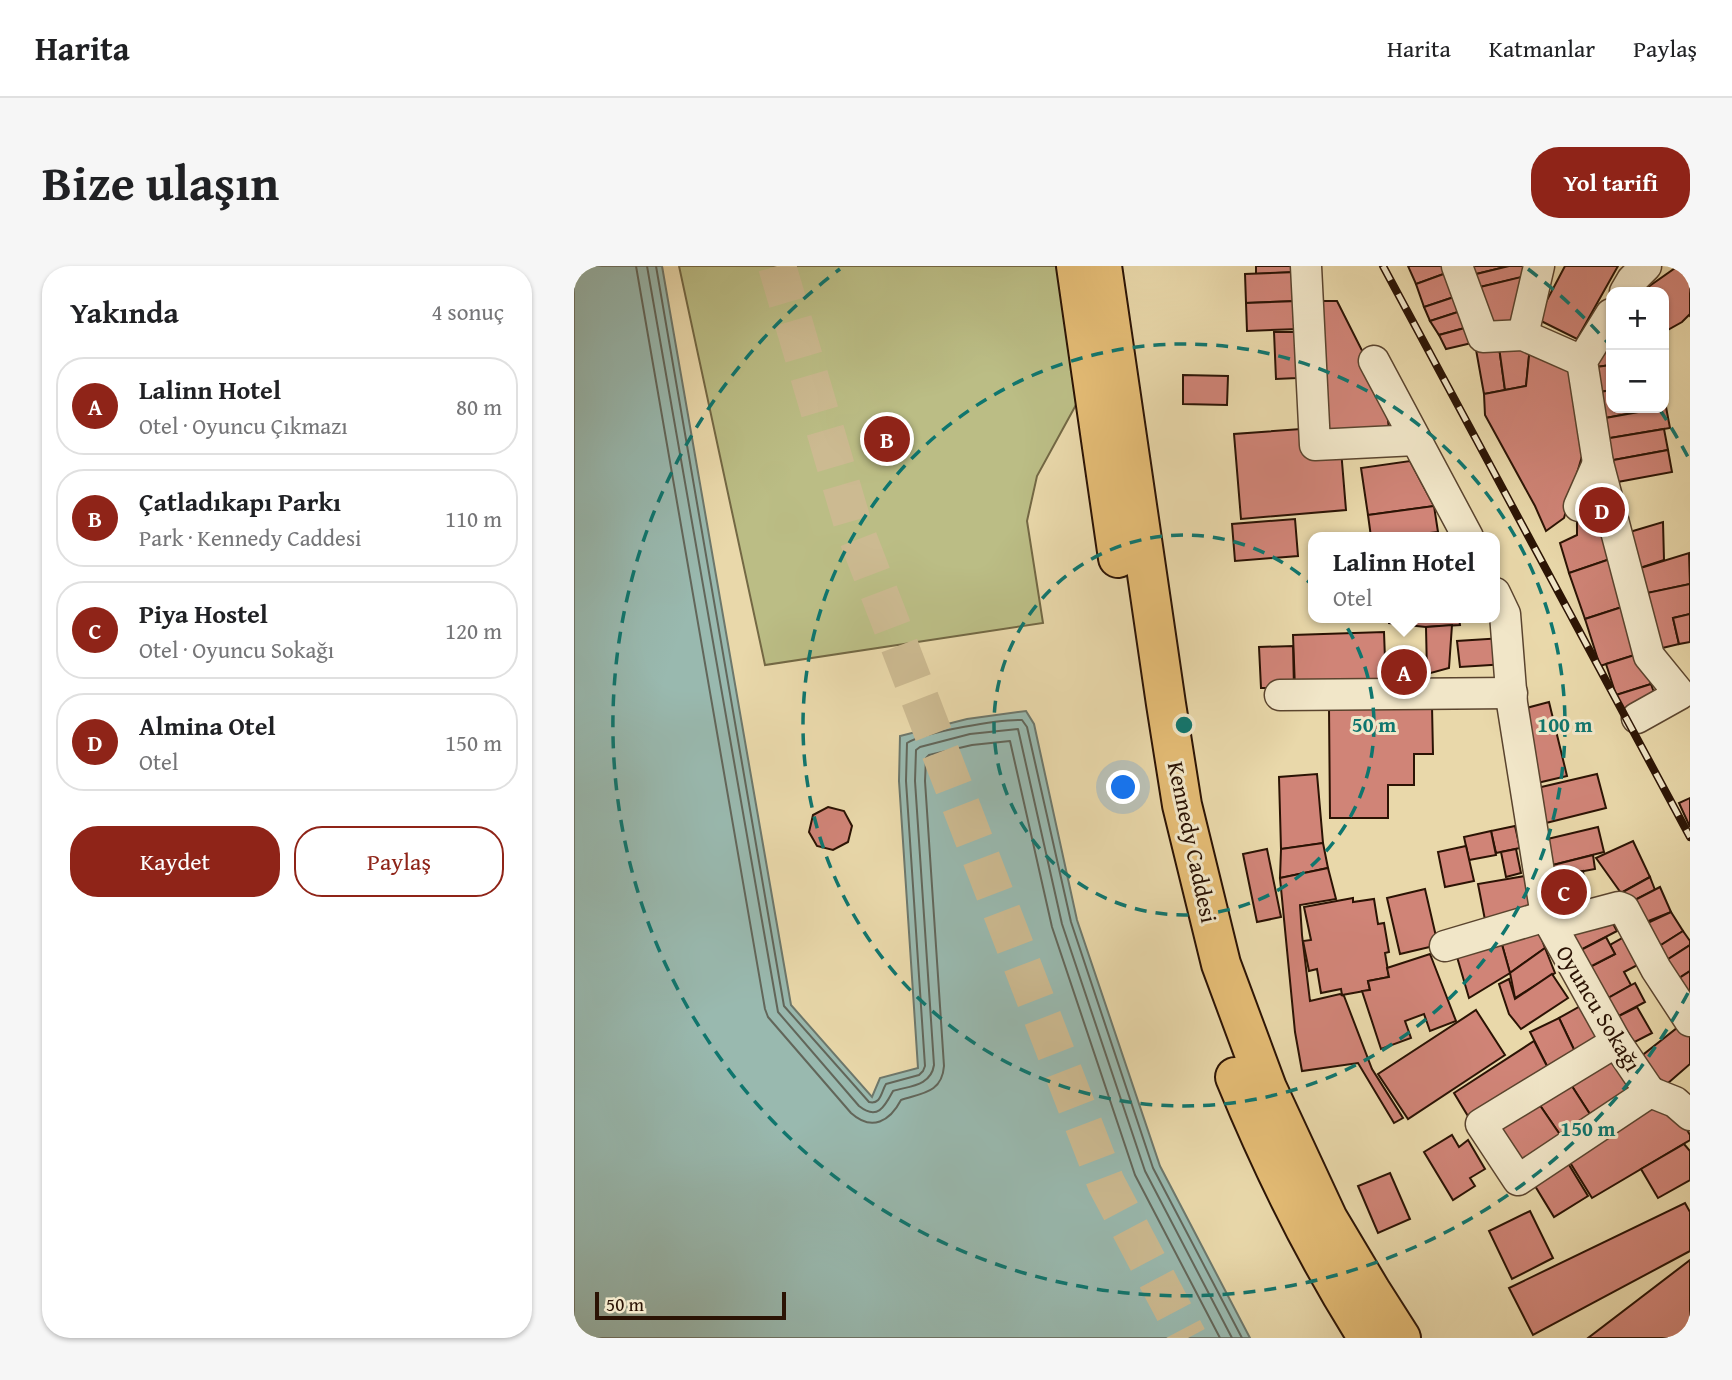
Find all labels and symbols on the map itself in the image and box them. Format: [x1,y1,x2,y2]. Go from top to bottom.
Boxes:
pin: B [864,413,910,465]
pin: D [1579,484,1625,536]
pin: A [1381,646,1427,698]
text: 50 m [1352,709,1396,740]
text: 100 m [1537,709,1593,740]
centre of rings [1172,713,1196,737]
street label: Kennedy Caddesi [1160,758,1226,926]
your location [1106,770,1140,804]
pin: C [1541,866,1587,918]
street label: Oyuncu Sokağı [1548,939,1650,1077]
text: 150 m [1560,1113,1616,1144]
scale bar [595,1289,786,1321]

